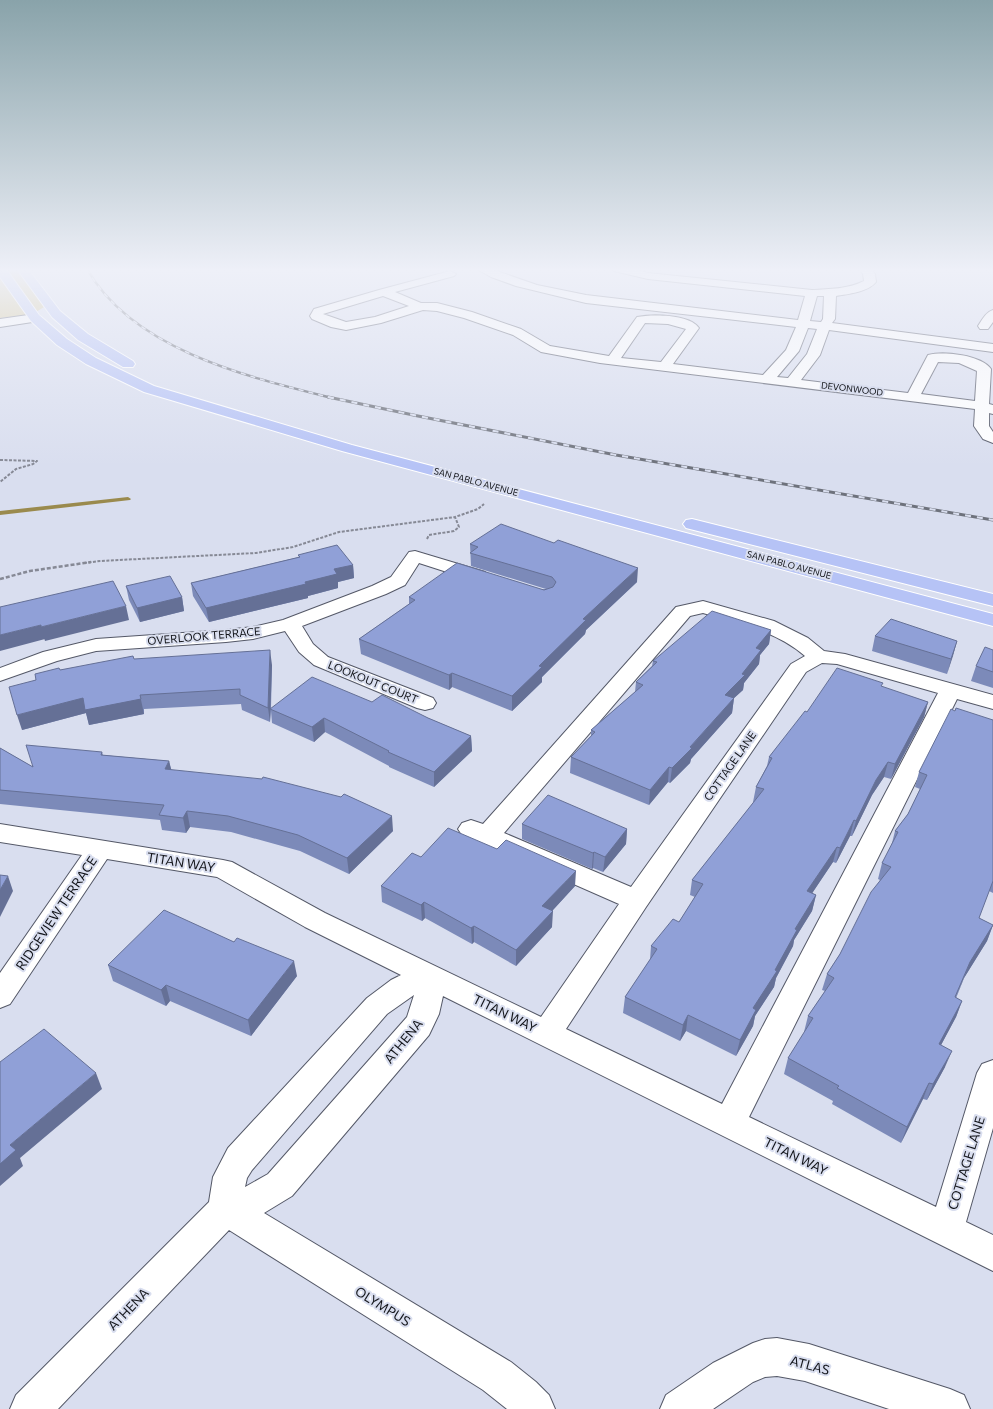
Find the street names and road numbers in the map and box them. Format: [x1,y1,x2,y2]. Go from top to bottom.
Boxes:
street label: DEVONWOOD [820,379,884,398]
street label: SAN PABLO AVENUE [433,465,520,498]
street label: SAN PABLO AVENUE [746,548,833,581]
street label: OVERLOOK TERRACE [147,624,261,647]
street label: LOOKOUT COURT [326,658,420,706]
street label: COTTAGE LANE [701,728,758,803]
street label: TITAN WAY [146,849,217,875]
street label: RIDGEVIEW TERRACE [12,853,100,973]
street label: TITAN WAY [470,991,540,1036]
street label: ATHENA [380,1016,426,1066]
street label: COTTAGE LANE [944,1114,988,1212]
street label: TITAN WAY [761,1134,831,1179]
street label: OLYMPUS [352,1283,414,1329]
street label: ATHENA [104,1285,152,1333]
street label: ATLAS [789,1352,832,1378]

